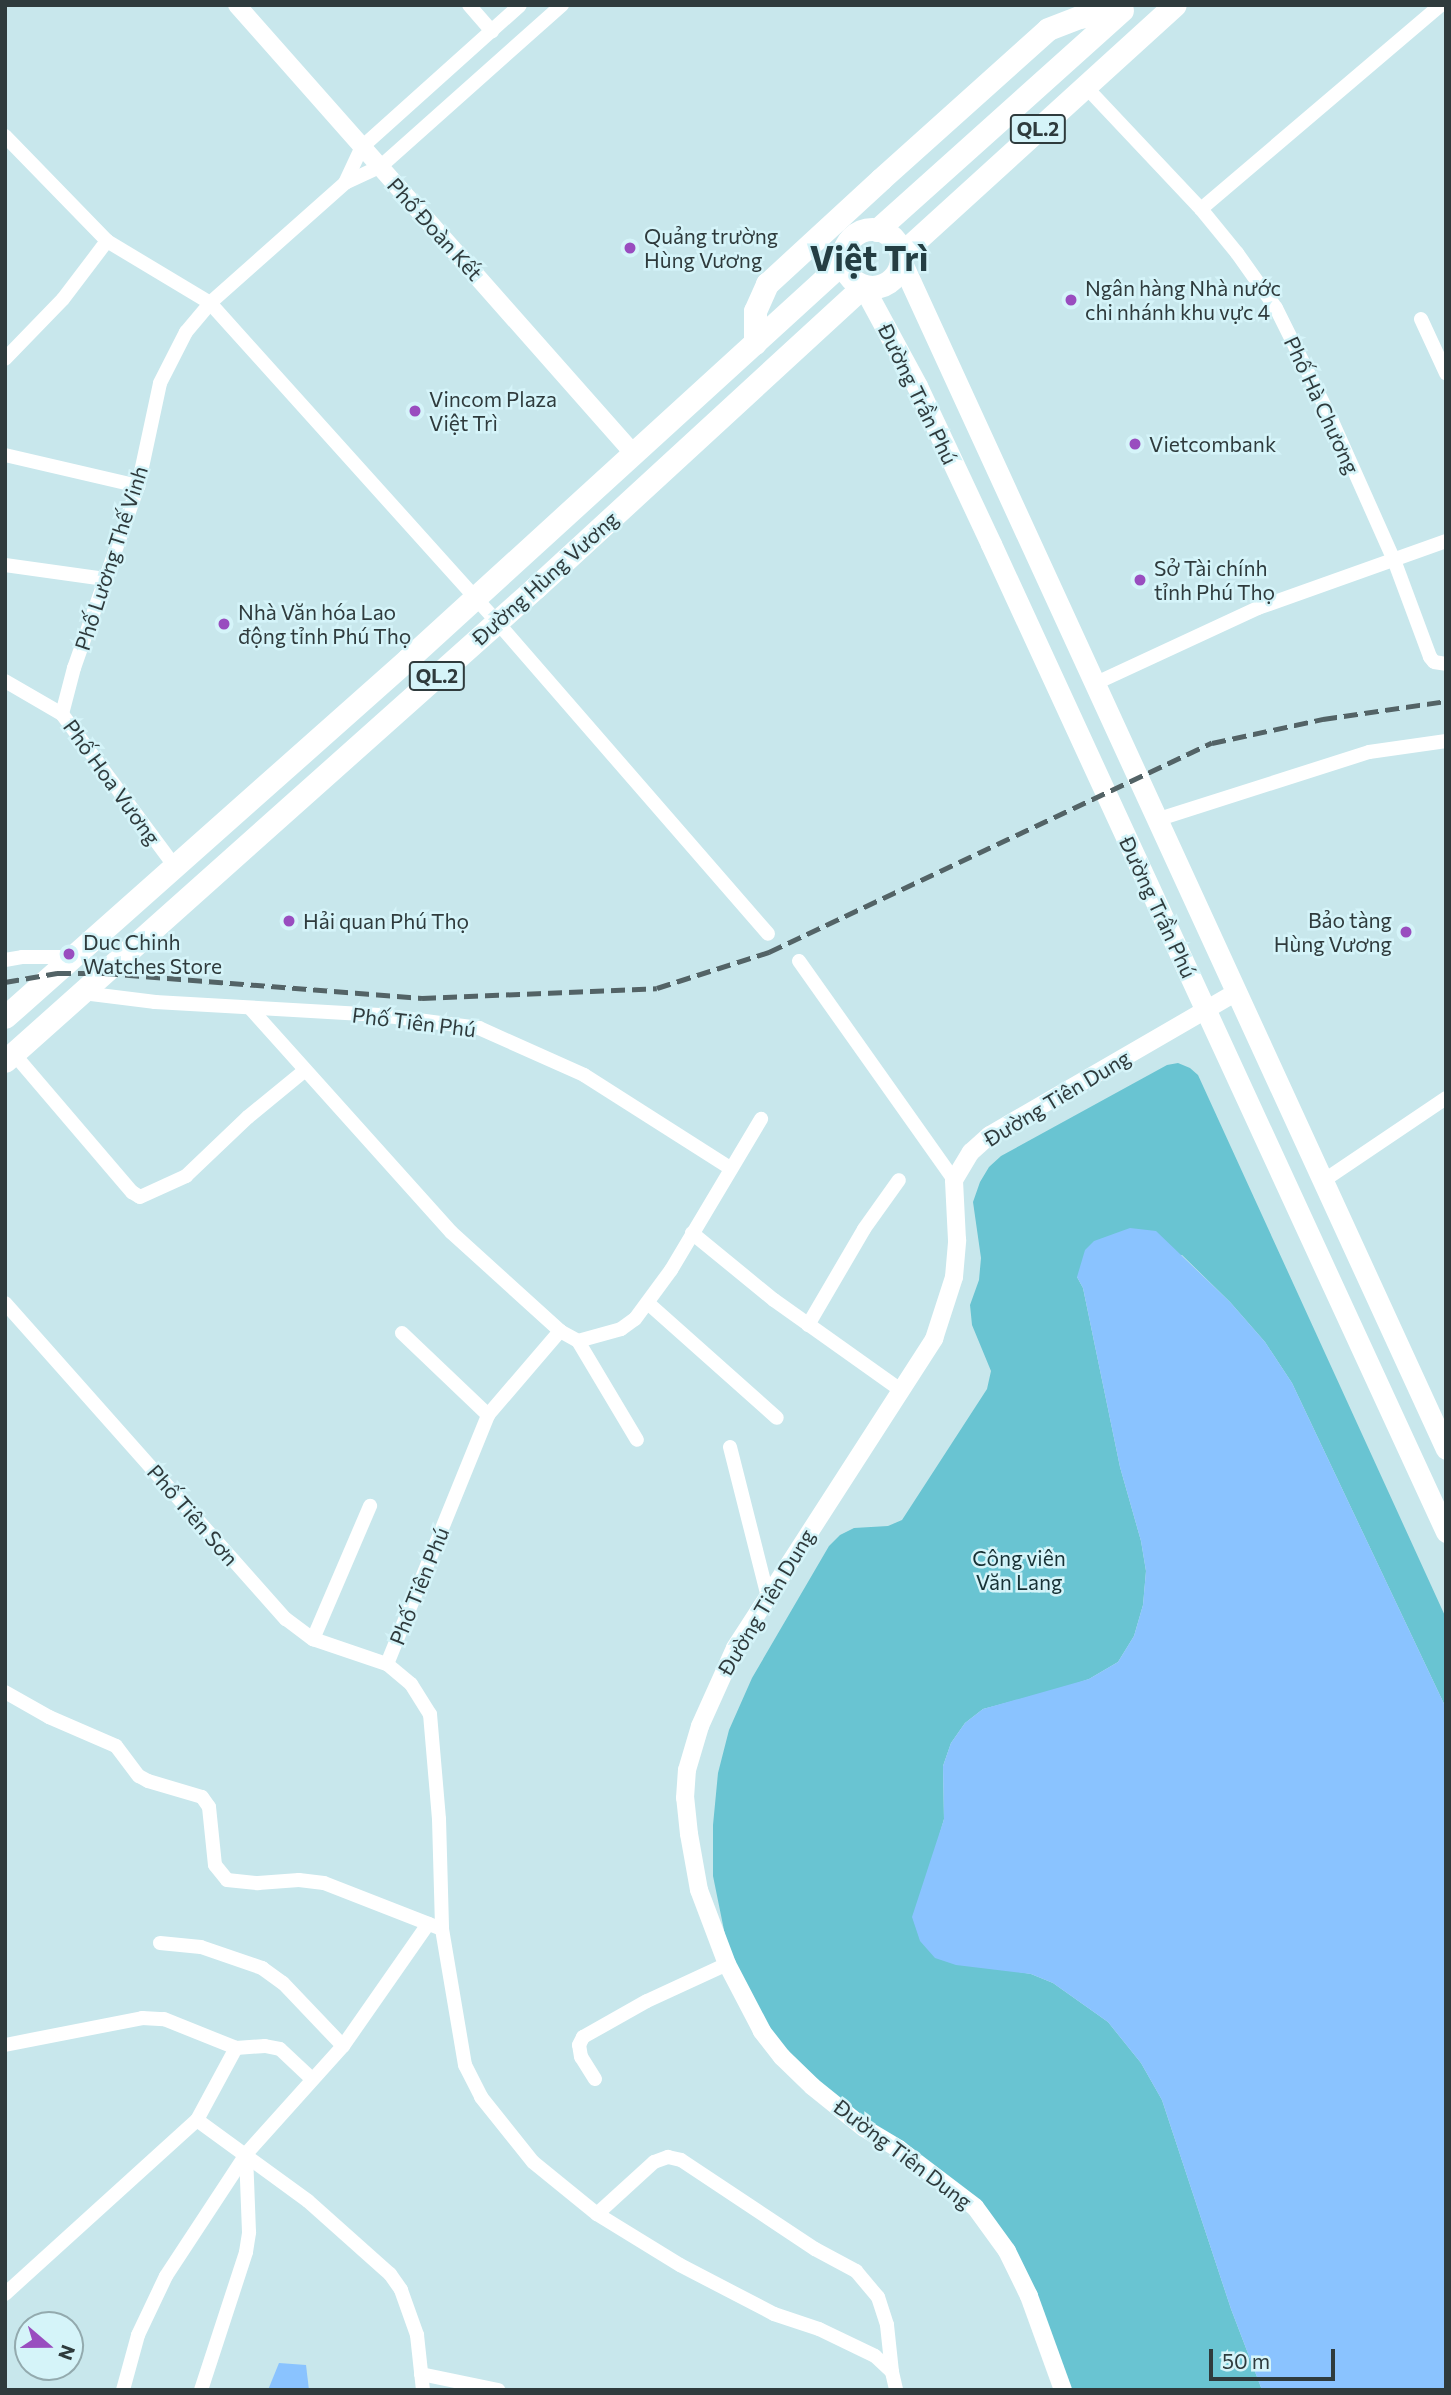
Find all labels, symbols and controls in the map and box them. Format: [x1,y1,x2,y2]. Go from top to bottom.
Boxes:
road number: QL.2 [1008,113,1068,144]
street label: Phố Đoàn Kết [382,172,488,286]
place label: Quảng trường Hùng Vương [644,223,778,273]
district label: Việt Trì [810,236,928,278]
marker: Quảng trường Hùng Vương [622,240,638,256]
place label: Ngân hàng Nhà nước chi nhánh khu vực 4 [1085,275,1281,325]
marker: Ngân hàng Nhà nước chi nhánh khu vực 4 [1063,292,1079,308]
street label: Đường Trần Phú [873,320,963,468]
street label: Phố Hà Chương [1279,332,1365,478]
place label: Vincom Plaza Việt Trì [429,386,557,436]
marker: Vincom Plaza Việt Trì [407,403,423,419]
place label: Vietcombank [1149,431,1276,457]
marker: Vietcombank [1127,436,1143,452]
street label: Phố Lương Thế Vinh [69,463,153,653]
street label: Đường Hùng Vương [467,506,623,650]
place label: Sở Tài chính tỉnh Phú Thọ [1154,555,1275,605]
marker: Sở Tài chính tỉnh Phú Thọ [1132,572,1148,588]
place label: Nhà Văn hóa Lao động tỉnh Phú Thọ [238,599,411,649]
marker: Nhà Văn hóa Lao động tỉnh Phú Thọ [216,616,232,632]
road number: QL.2 [407,660,467,692]
street label: Phố Hoa Vương [58,715,166,849]
street label: Đường Trần Phú [1114,832,1202,982]
place label: Bảo tàng Hùng Vương [1274,907,1392,957]
place label: Hải quan Phú Thọ [303,908,469,934]
marker: Hải quan Phú Thọ [281,913,297,929]
marker: Bảo tàng Hùng Vương [1398,924,1414,940]
place label: Duc Chinh Watches Store [83,929,222,979]
marker: Duc Chinh Watches Store [61,946,77,962]
street label: Phố Tiên Phú [351,1002,477,1042]
street label: Đường Tiên Dung [979,1044,1135,1152]
street label: Phố Tiên Sơn [142,1459,244,1571]
street label: Phố Tiên Phú [384,1523,454,1649]
street label: Đường Tiên Dung [712,1524,820,1680]
park label: Công viên Văn Lang [972,1545,1066,1595]
street label: Đường Tiên Dung [829,2094,977,2214]
north arrow [14,2311,84,2381]
scale bar [1213,2336,1339,2380]
text: N [54,2342,81,2363]
text: 50 m [1222,2348,1270,2373]

